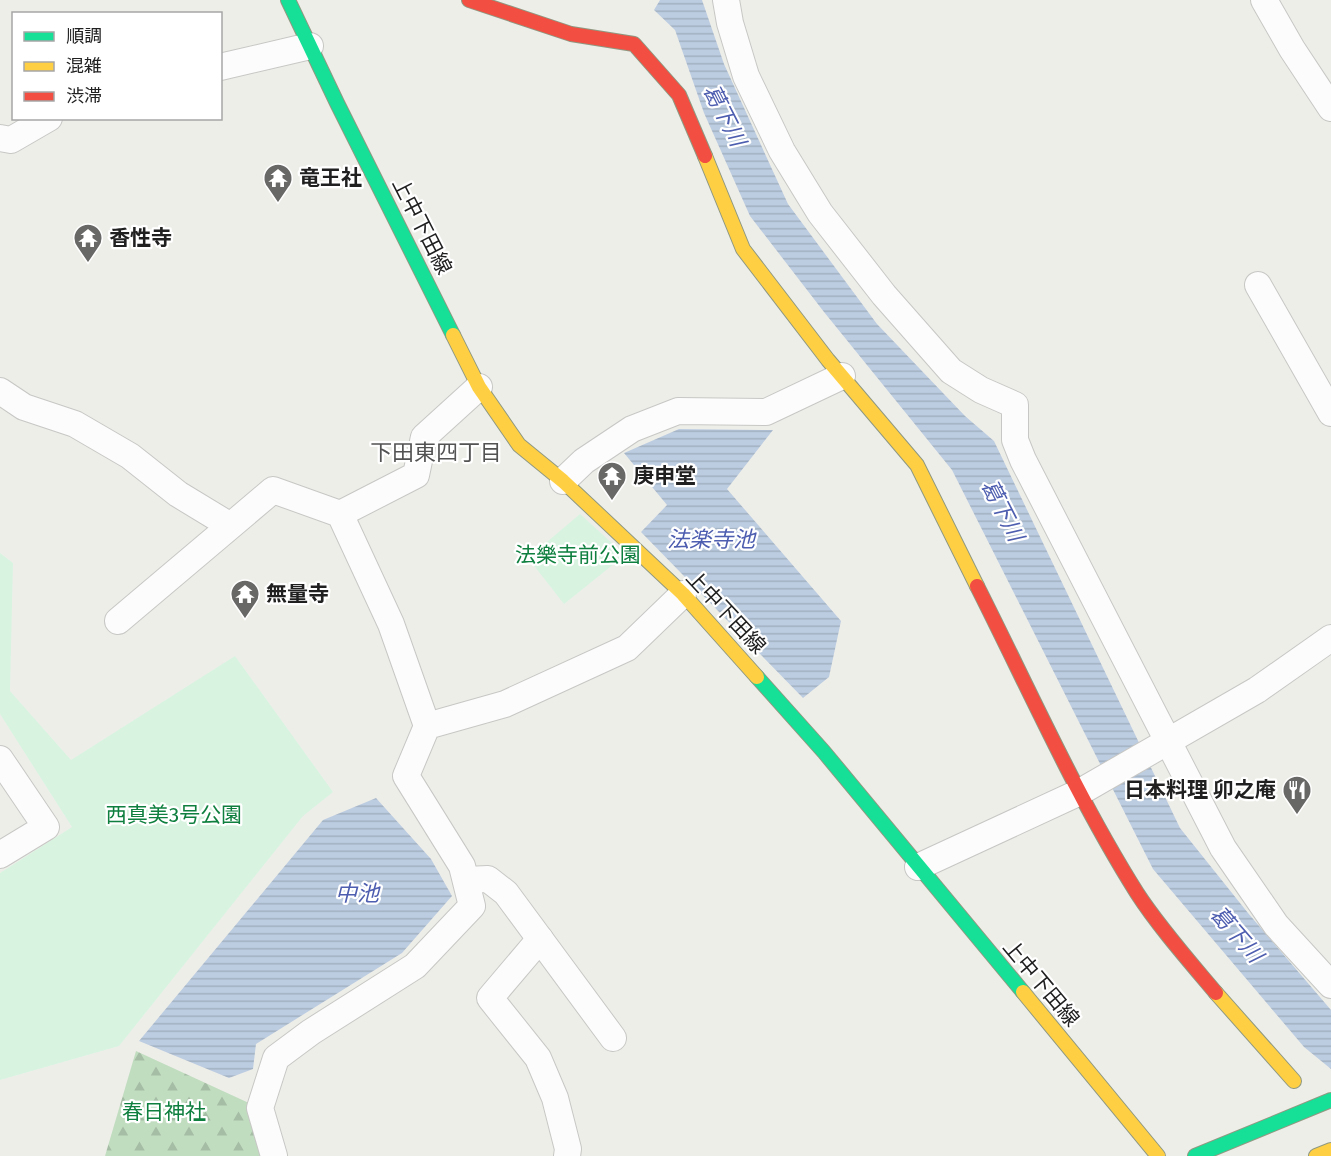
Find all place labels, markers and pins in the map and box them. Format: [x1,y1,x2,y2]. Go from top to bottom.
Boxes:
temple icon: 竜王社 [262,162,294,204]
place label: 竜王社 [299,165,362,191]
temple icon: 香性寺 [72,222,104,264]
place label: 香性寺 [109,225,172,251]
temple icon: 庚申堂 [596,460,628,502]
place label: 庚申堂 [633,463,696,489]
temple icon: 無量寺 [229,578,261,620]
place label: 無量寺 [266,581,329,607]
restaurant icon: 日本料理 卯之庵 [1281,774,1313,816]
place label: 日本料理 卯之庵 [1124,777,1276,803]

